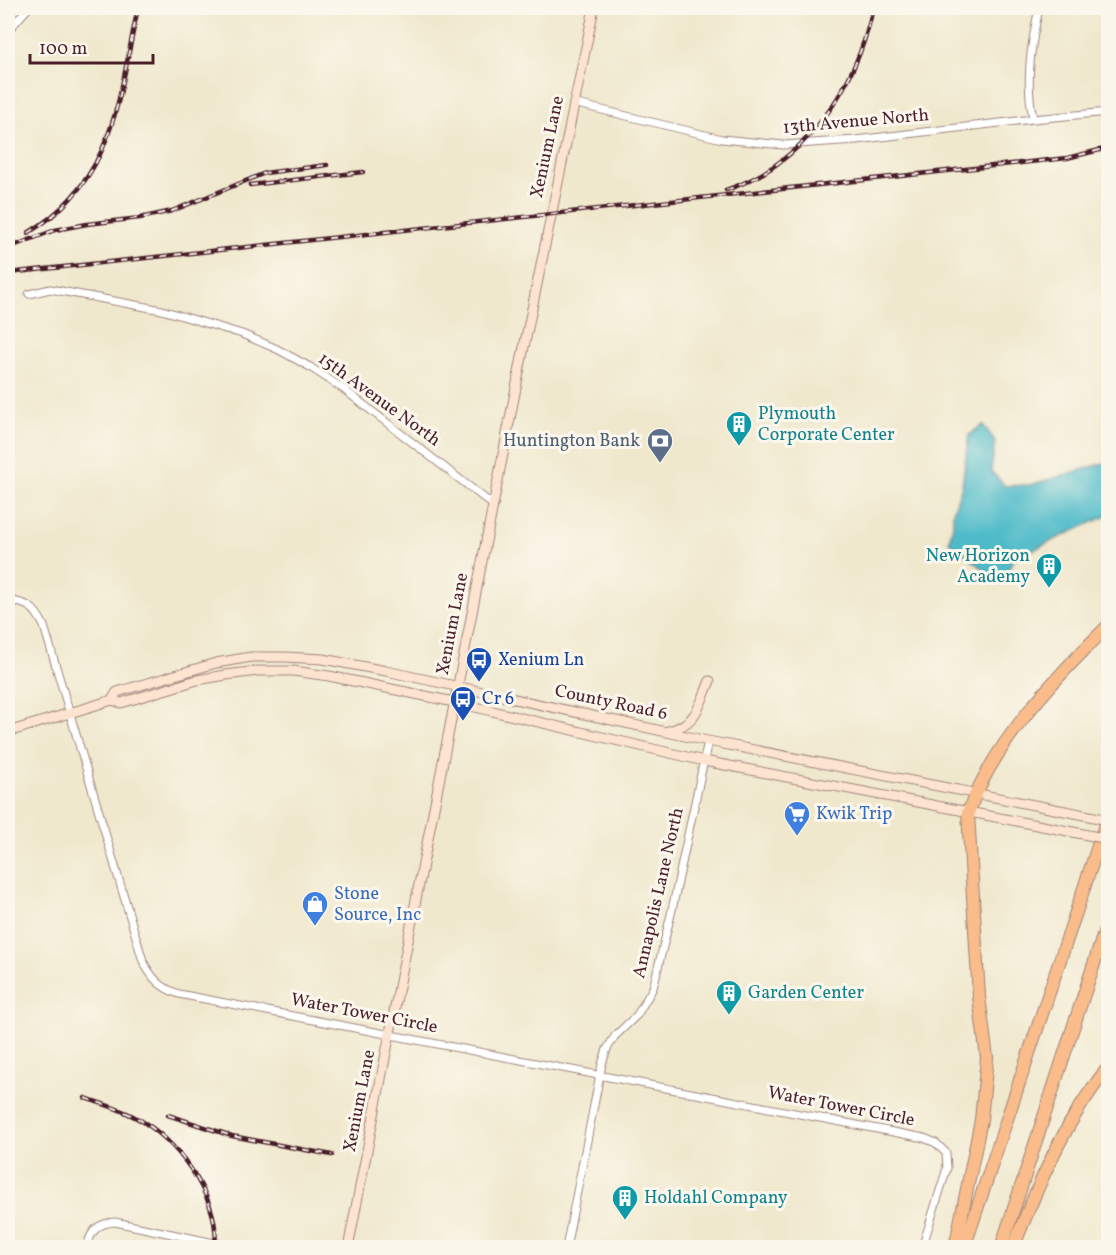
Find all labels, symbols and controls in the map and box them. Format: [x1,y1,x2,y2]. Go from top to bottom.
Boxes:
scale bar [30,27,153,65]
text: 100 m [39,37,88,62]
street label: Xenium Lane [525,94,571,200]
street label: 13th Avenue North [782,103,931,141]
street label: 15th Avenue North [312,347,446,453]
place label: Plymouth Corporate Center [758,402,895,448]
building icon: Plymouth Corporate Center [724,409,754,447]
bank icon: Huntington Bank [645,426,675,464]
place label: Huntington Bank [503,429,640,454]
place label: New Horizon Academy [926,544,1030,590]
building icon: New Horizon Academy [1034,551,1064,589]
street label: Xenium Lane [431,571,475,677]
bus stop icon: Xenium Ln [464,645,494,683]
place label: Xenium Ln [498,648,585,673]
street label: County Road 6 [552,679,670,727]
bus stop icon: Cr 6 [448,684,478,722]
place label: Cr 6 [482,687,514,712]
supermarket icon: Kwik Trip [782,799,812,837]
place label: Kwik Trip [816,802,892,827]
street label: Annapolis Lane North [627,805,691,981]
place label: Stone Source, Inc [334,882,421,928]
shop icon: Stone Source, Inc [300,889,330,927]
building icon: Garden Center [714,978,744,1016]
place label: Garden Center [748,981,864,1006]
street label: Water Tower Circle [288,988,440,1040]
street label: Xenium Lane [338,1048,382,1154]
street label: Water Tower Circle [765,1081,917,1133]
building icon: Holdahl Company [610,1183,640,1221]
place label: Holdahl Company [644,1186,788,1211]

